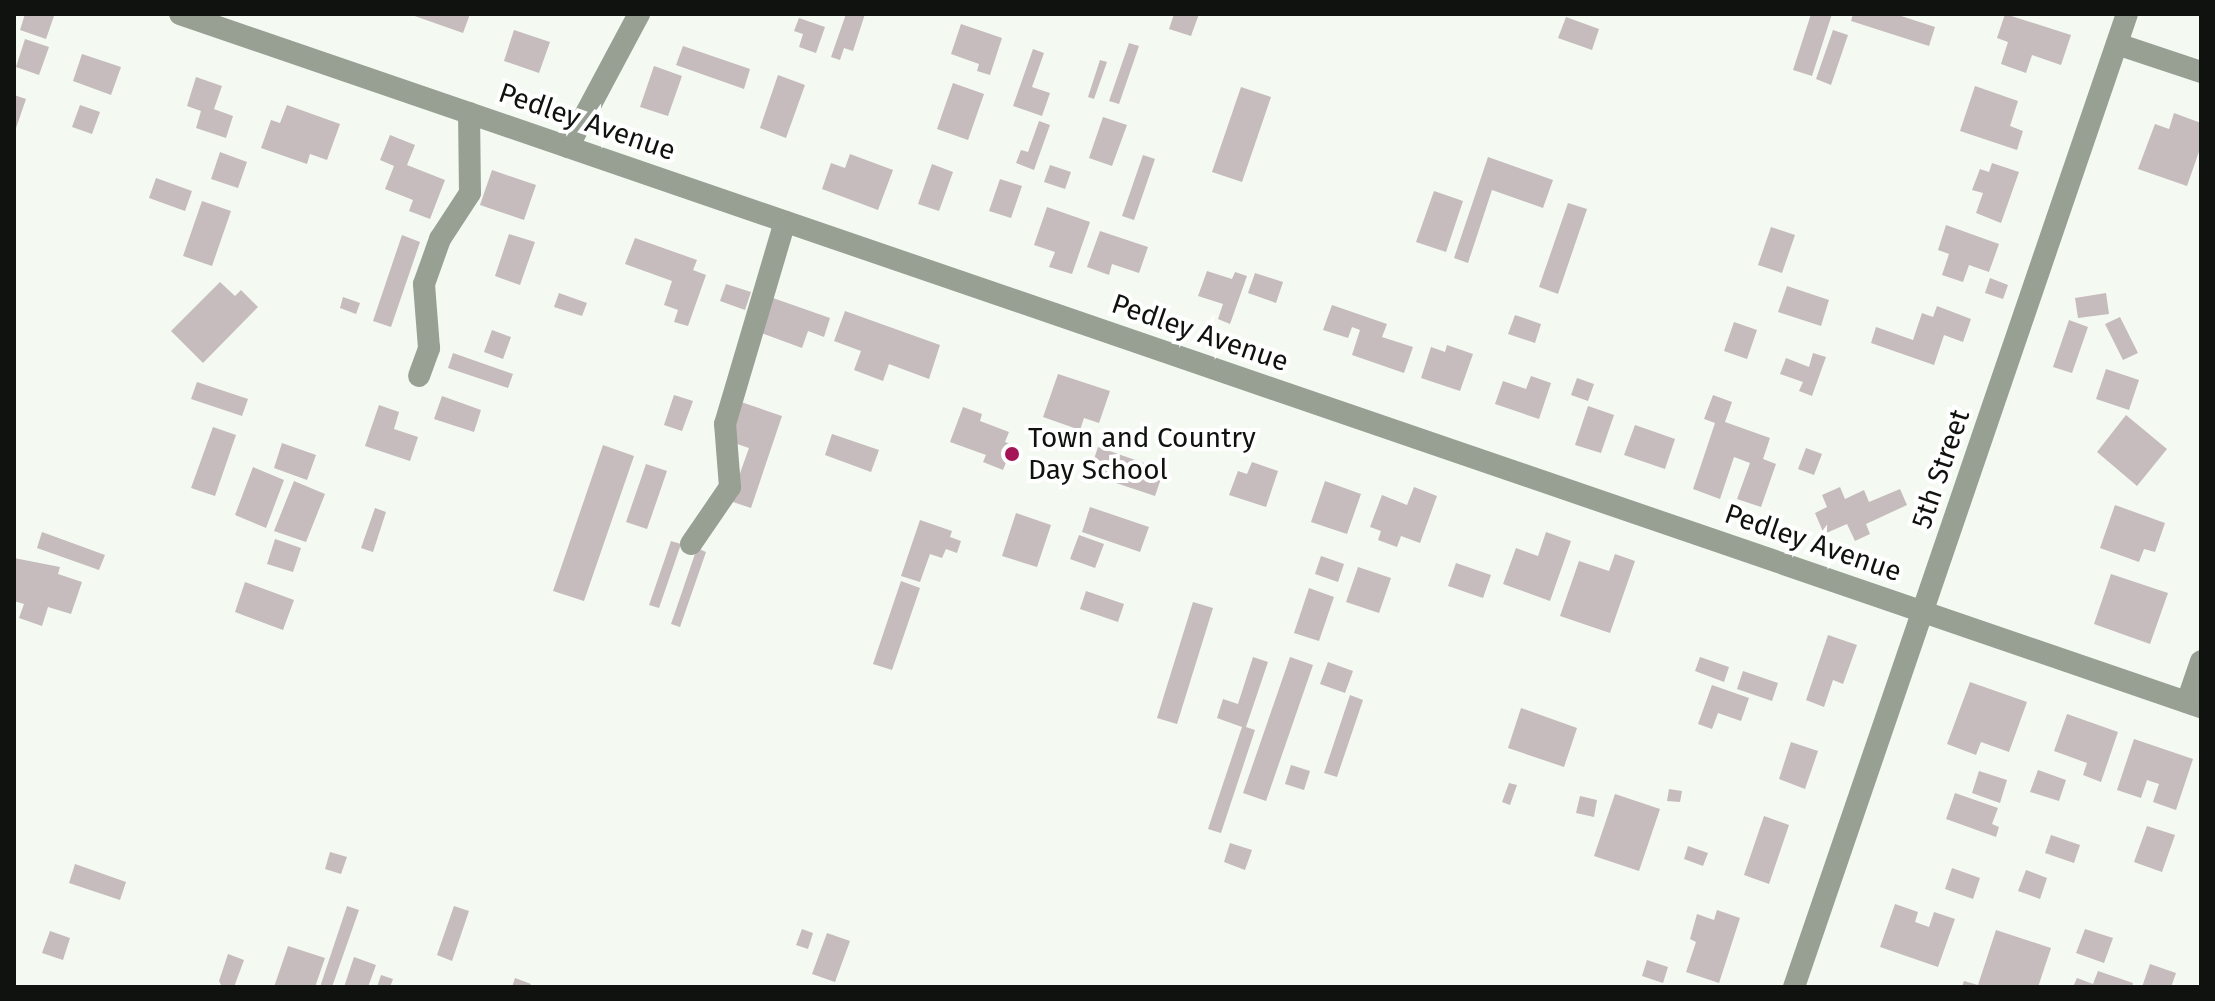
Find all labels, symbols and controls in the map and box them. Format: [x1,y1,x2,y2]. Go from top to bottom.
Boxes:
street label: Pedley Avenue [494,76,680,168]
street label: Pedley Avenue [1107,287,1293,379]
street label: 5th Street [1905,405,1977,533]
place label: Town and Country Day School [1028,421,1256,487]
marker: Town and Country Day School [1003,445,1021,463]
street label: Pedley Avenue [1720,497,1906,589]

